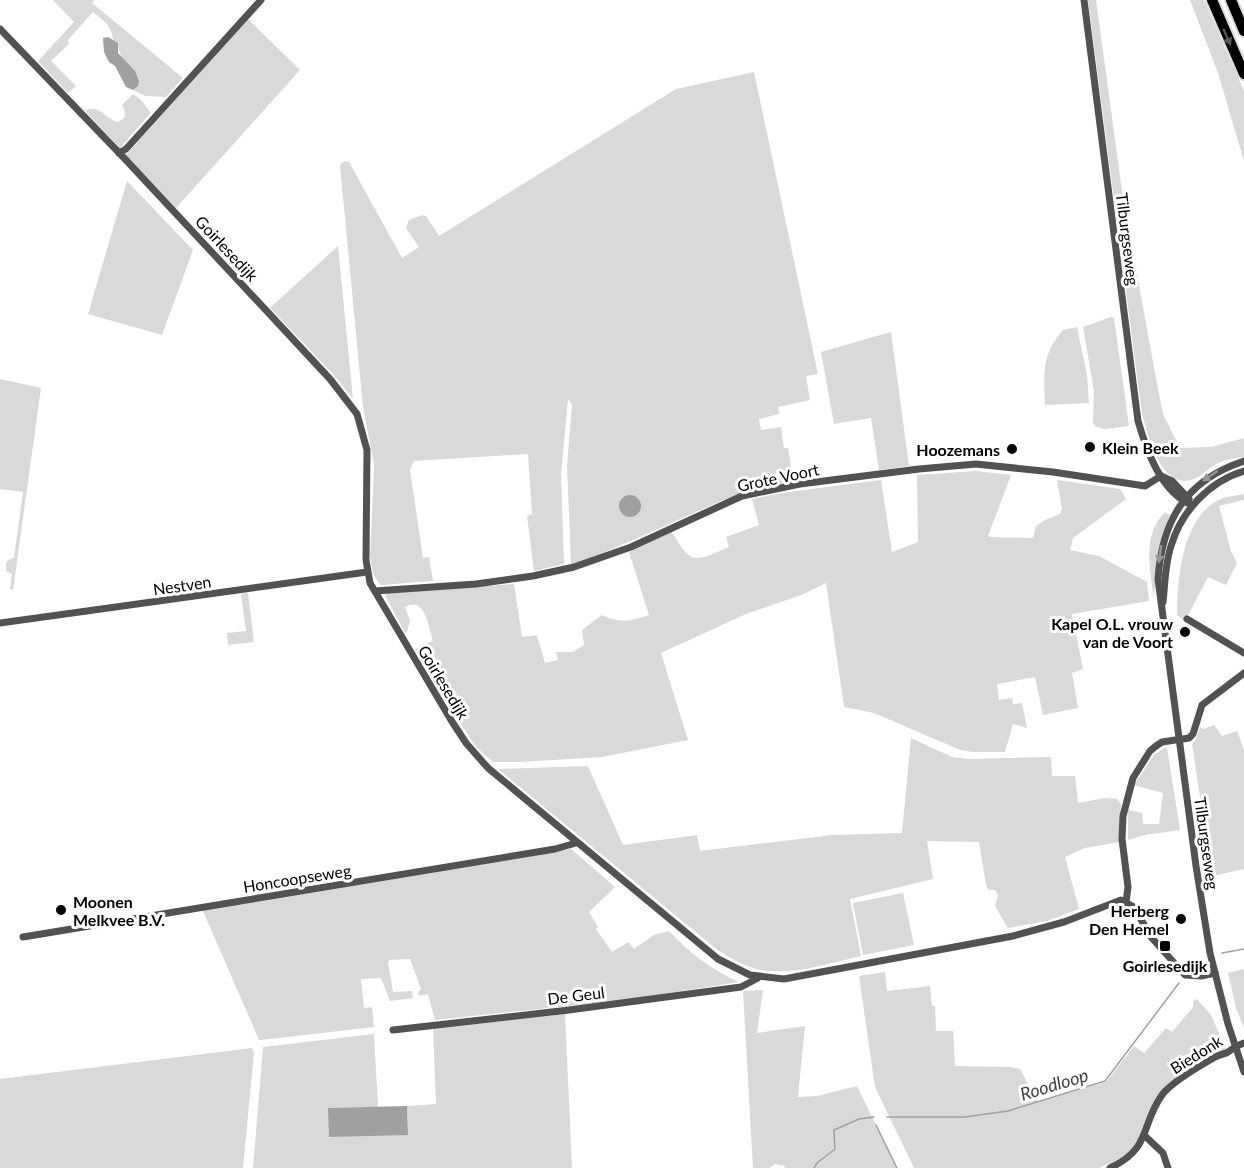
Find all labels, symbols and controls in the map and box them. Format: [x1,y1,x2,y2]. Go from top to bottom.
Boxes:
one-way arrow [1223,29,1232,46]
street label: Tilburgseweg [1113,192,1143,286]
street label: Goirlesedijk [192,211,263,285]
place label: Klein Beek [1102,438,1179,457]
place label: Hoozemans [916,440,1000,459]
marker: Klein Beek [1083,440,1097,454]
marker: Hoozemans [1005,442,1019,456]
street label: Grote Voort [735,459,821,495]
one-way arrow [1202,470,1218,481]
one-way arrow [1156,545,1165,564]
street label: Nestven [152,572,212,598]
place label: Kapel O.L. vrouw van de Voort [1051,614,1173,651]
marker: Kapel O.L. vrouw van de Voort [1178,625,1192,639]
street label: Goirlesedijk [415,642,474,723]
street label: Tilburgseweg [1191,795,1223,891]
street label: Honcoopseweg [242,860,352,896]
place label: Moonen Melkvee B.V. [73,892,165,929]
place label: Herberg Den Hemel [1089,901,1170,938]
marker: Moonen Melkvee B.V. [54,903,68,917]
marker: Herberg Den Hemel [1174,912,1188,926]
marker: Goirlesedijk [1158,939,1172,953]
place label: Goirlesedijk [1123,956,1208,975]
street label: De Geul [546,982,606,1008]
street label: Biedonk [1167,1030,1226,1077]
water label: Roodloop [1017,1063,1091,1105]

